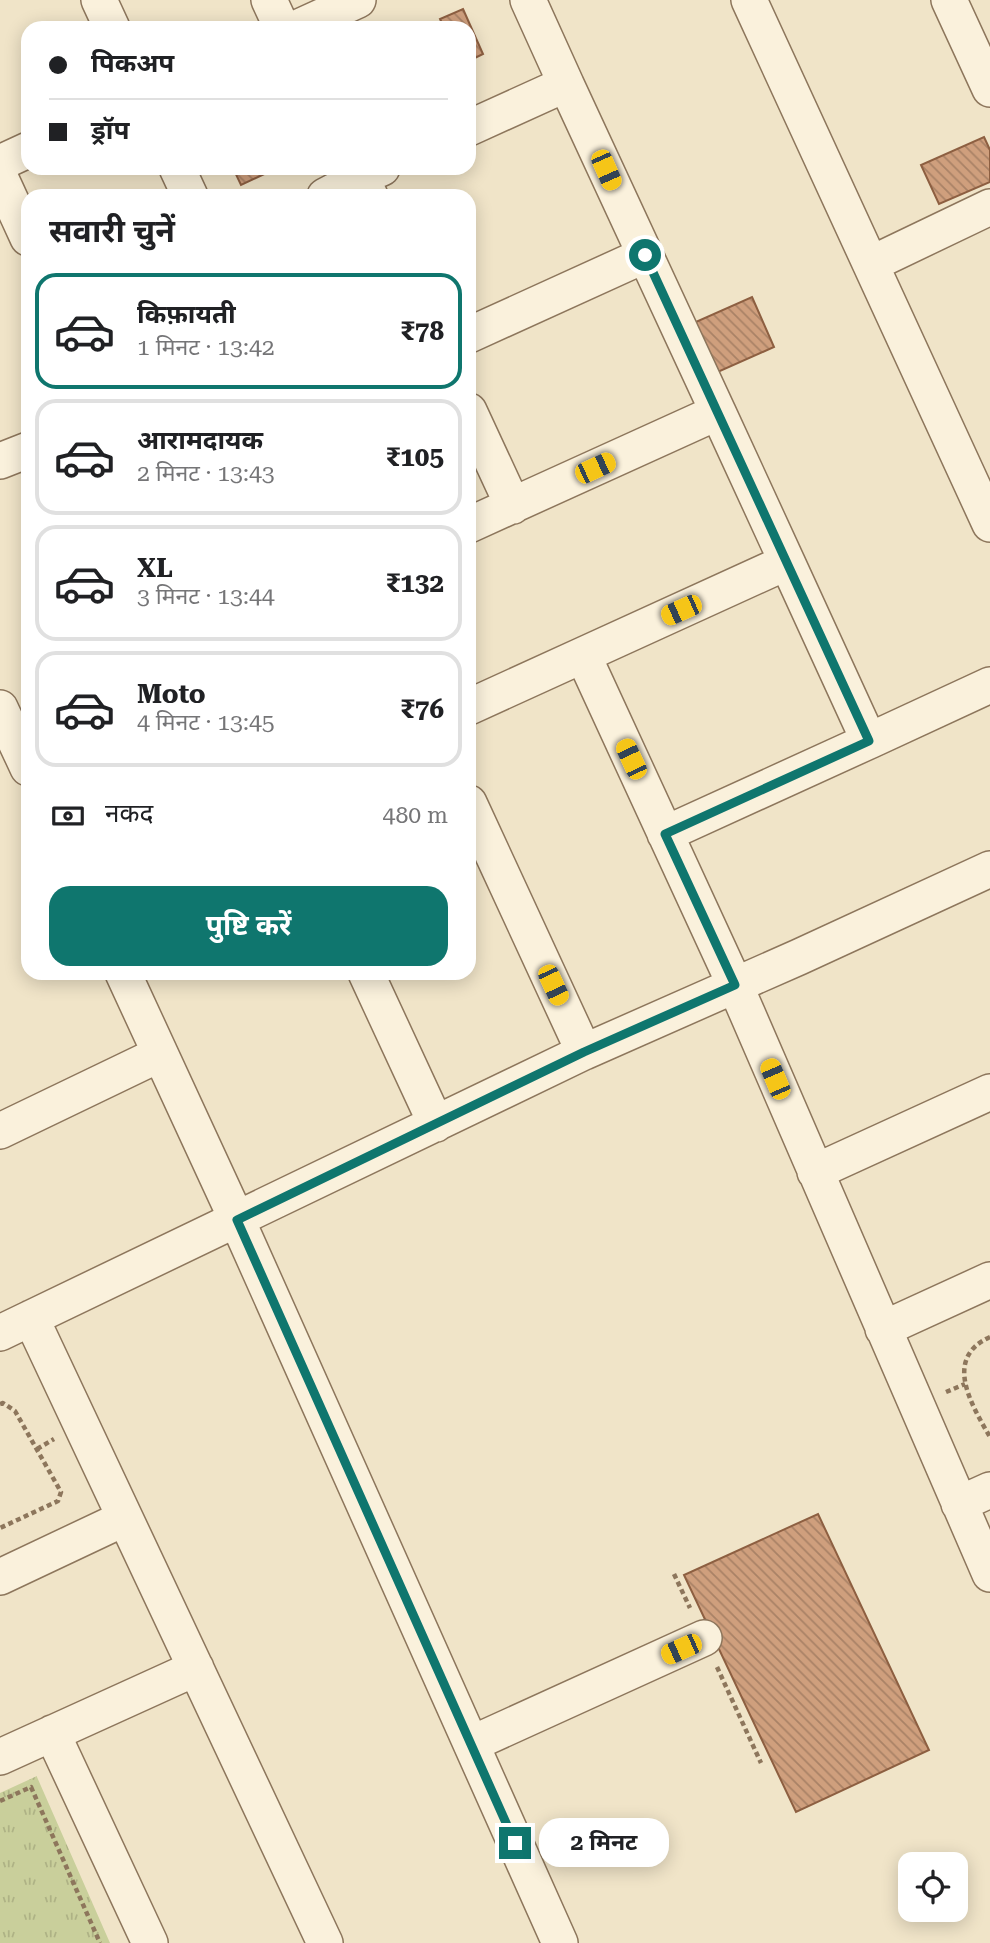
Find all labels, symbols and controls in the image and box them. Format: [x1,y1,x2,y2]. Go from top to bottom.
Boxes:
text: पिकअप [91,48,174,78]
text: ड्रॉप [91,115,129,145]
car [588,147,625,193]
text: सवारी चुनें [49,212,175,250]
route start [629,239,661,271]
text: किफ़ायती [137,299,236,329]
icon: car [53,300,116,363]
text: ₹78 [400,316,444,346]
text: 1 मिनट · 13:42 [137,334,275,361]
text: आरामदायक [137,425,263,455]
icon: car [53,426,116,489]
text: ₹105 [386,442,444,472]
car [572,450,619,486]
text: 2 मिनट · 13:43 [137,460,275,487]
icon: car [53,552,116,615]
text: XL [137,553,173,583]
text: ₹132 [386,568,444,598]
text: 3 मिनट · 13:44 [137,583,275,610]
car [658,592,705,628]
icon: car [53,678,116,741]
text: Moto [137,679,206,709]
text: ₹76 [400,694,444,724]
text: 4 मिनट · 13:45 [137,709,275,736]
car [613,736,650,782]
icon: cash [49,797,87,835]
text: नकद [105,798,153,828]
text: 480 m [383,802,448,829]
button: पुष्टि करें [49,886,448,966]
car [535,962,572,1008]
car [758,1056,793,1102]
car [658,1631,705,1667]
callout: 2 मिनट [540,1818,669,1868]
route end [499,1827,531,1859]
text: 2 मिनट [571,1829,637,1856]
map controls [898,1852,968,1922]
button: locate [898,1852,968,1922]

